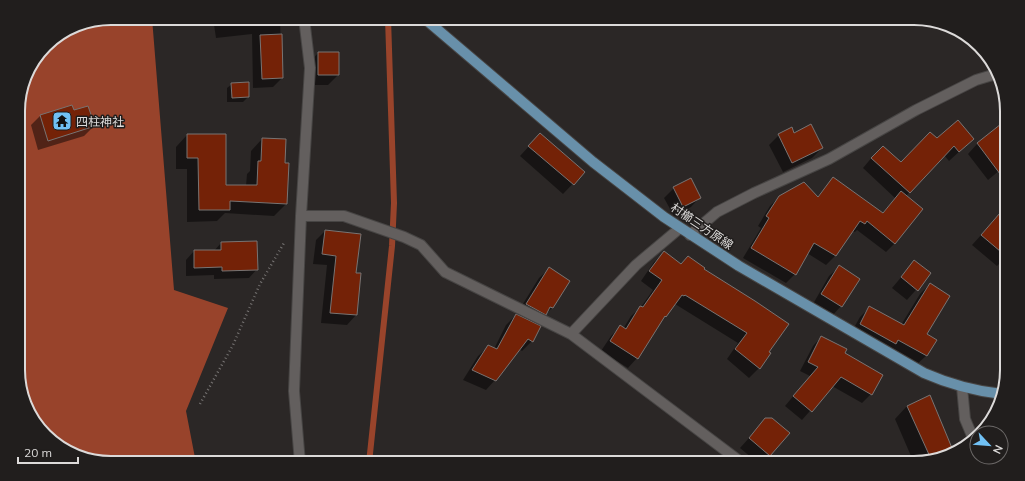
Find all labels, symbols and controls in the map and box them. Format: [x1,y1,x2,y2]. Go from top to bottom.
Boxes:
temple icon: 四柱神社 [51,110,73,132]
place label: 四柱神社 [76,114,124,129]
street label: 村櫛三方原線 [668,200,736,252]
north arrow [969,425,1009,465]
scale bar [18,439,78,465]
text: N [990,443,1006,456]
text: 20 m [24,445,52,460]

